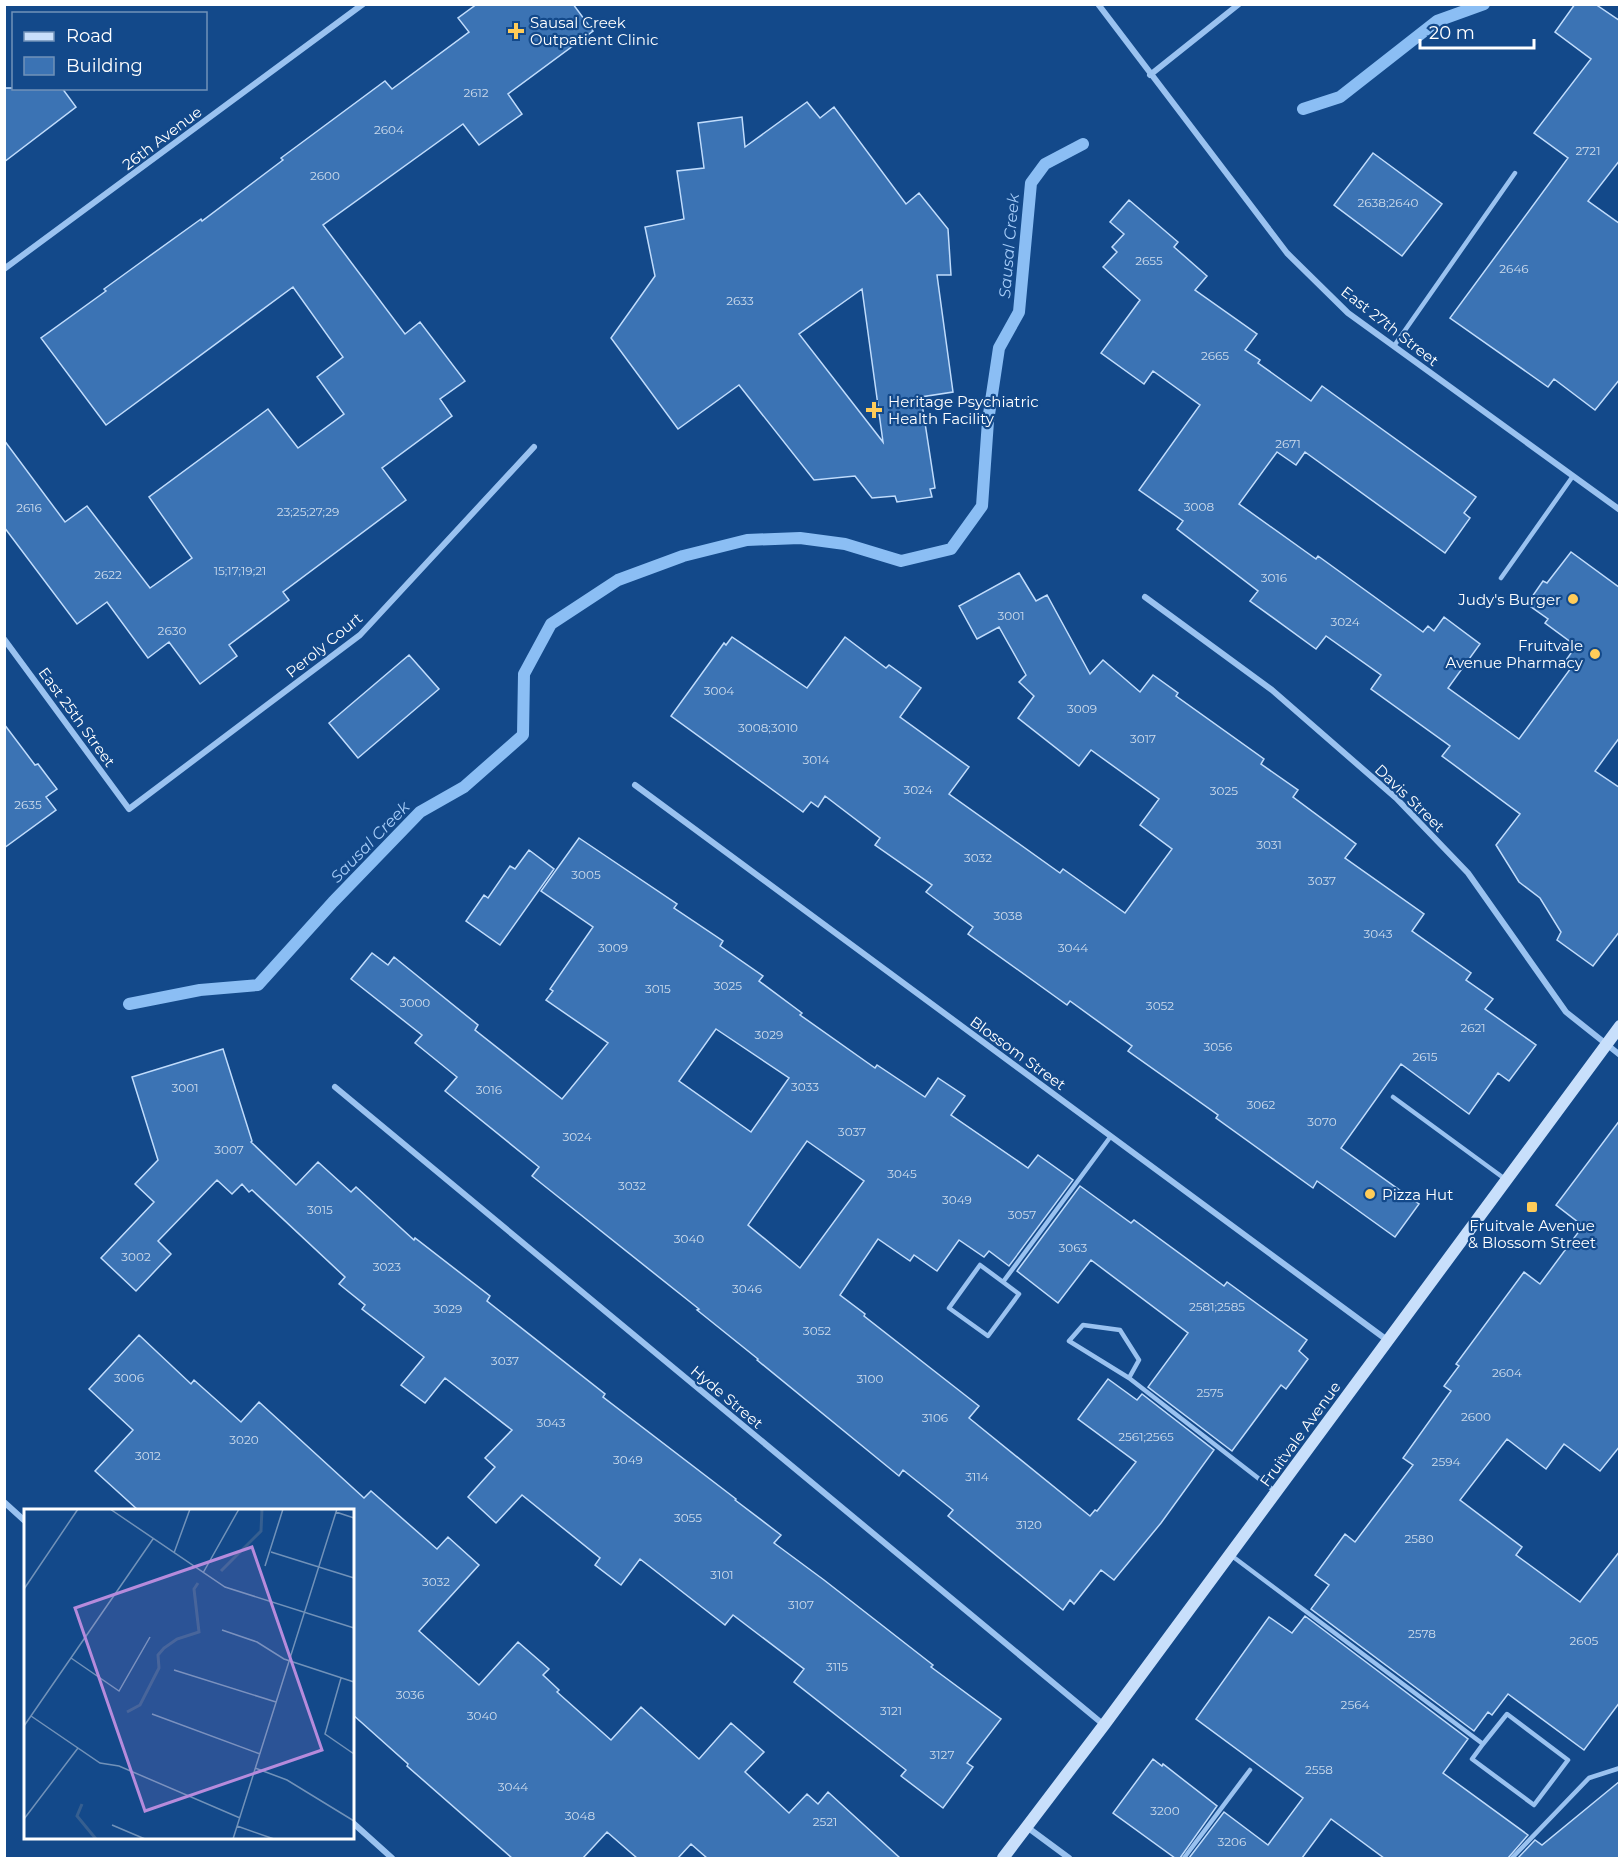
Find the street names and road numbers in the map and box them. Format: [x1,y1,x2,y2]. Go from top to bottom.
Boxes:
street label: 26th Avenue [119,102,205,174]
street label: East 27th Street [1337,282,1443,370]
street label: Peroly Court [282,608,366,682]
street label: East 25th Street [34,663,120,771]
street label: Davis Street [1371,760,1449,836]
street label: Blossom Street [966,1012,1070,1094]
street label: Hyde Street [687,1361,767,1433]
street label: Fruitvale Avenue [1255,1378,1345,1490]

